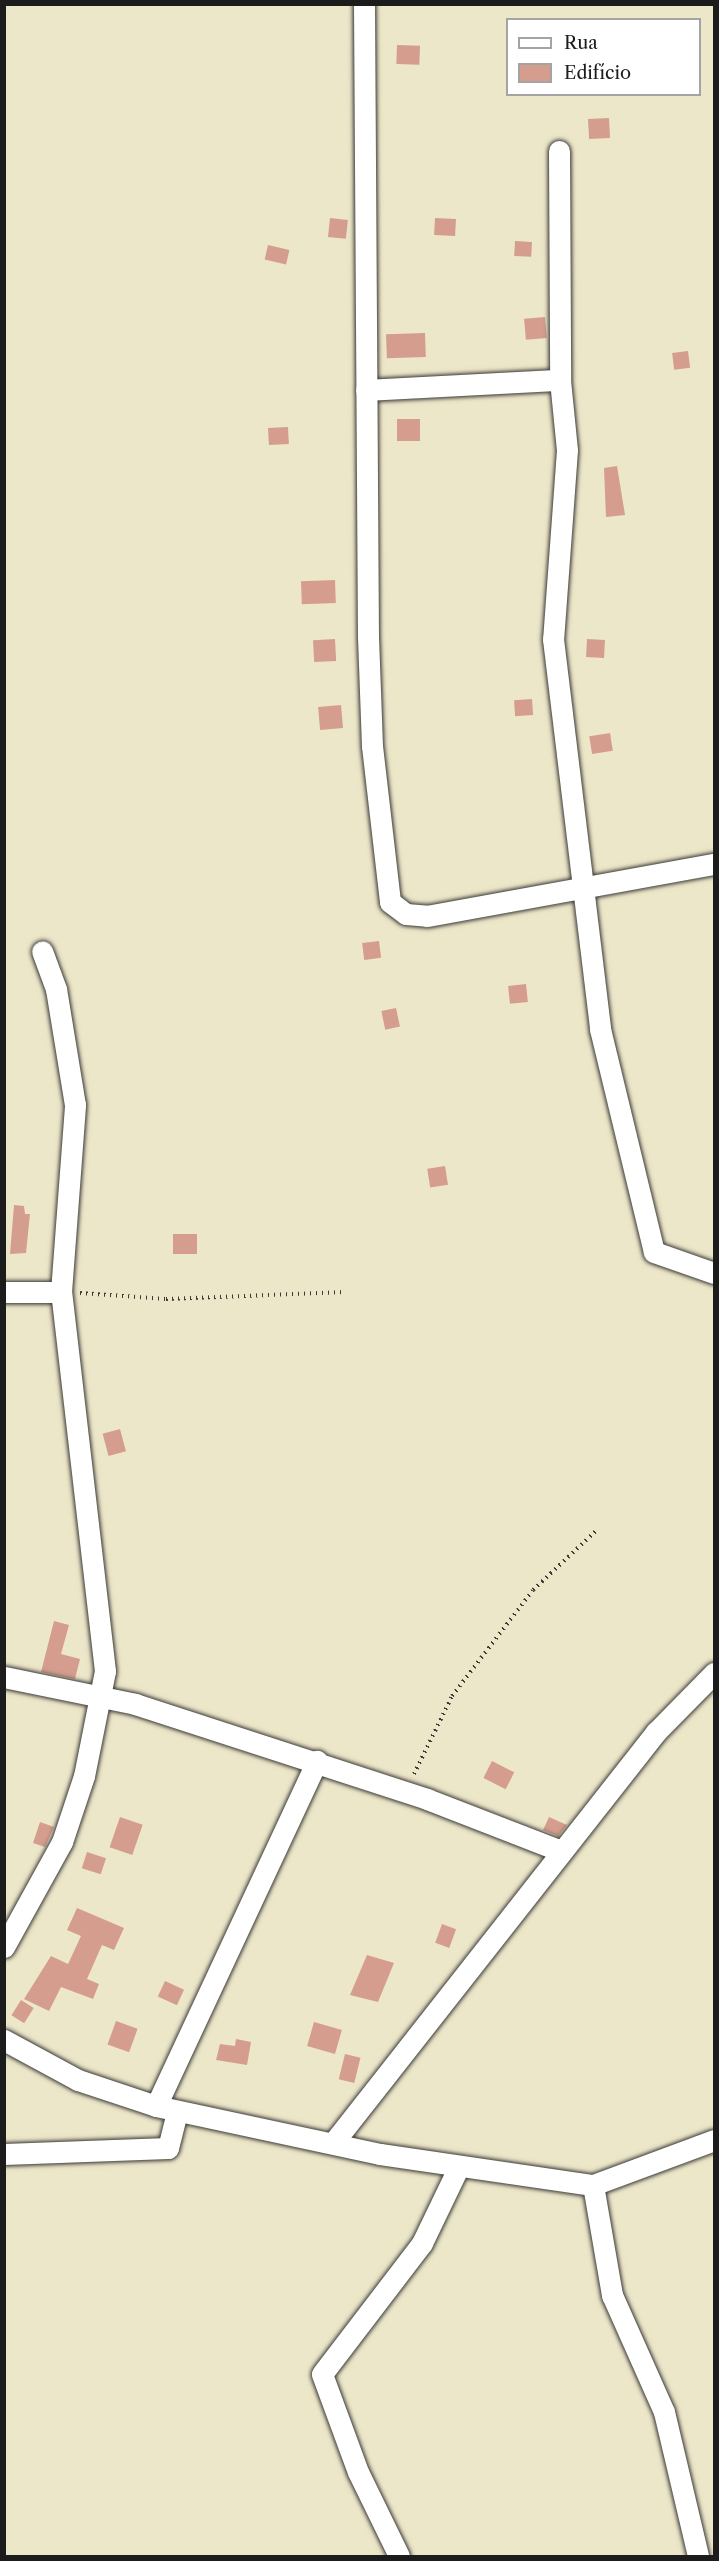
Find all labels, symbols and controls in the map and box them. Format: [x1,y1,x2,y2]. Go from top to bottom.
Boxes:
legend [506,18,701,96]
text: Rua [564,32,598,54]
text: Edifício [564,62,631,84]

